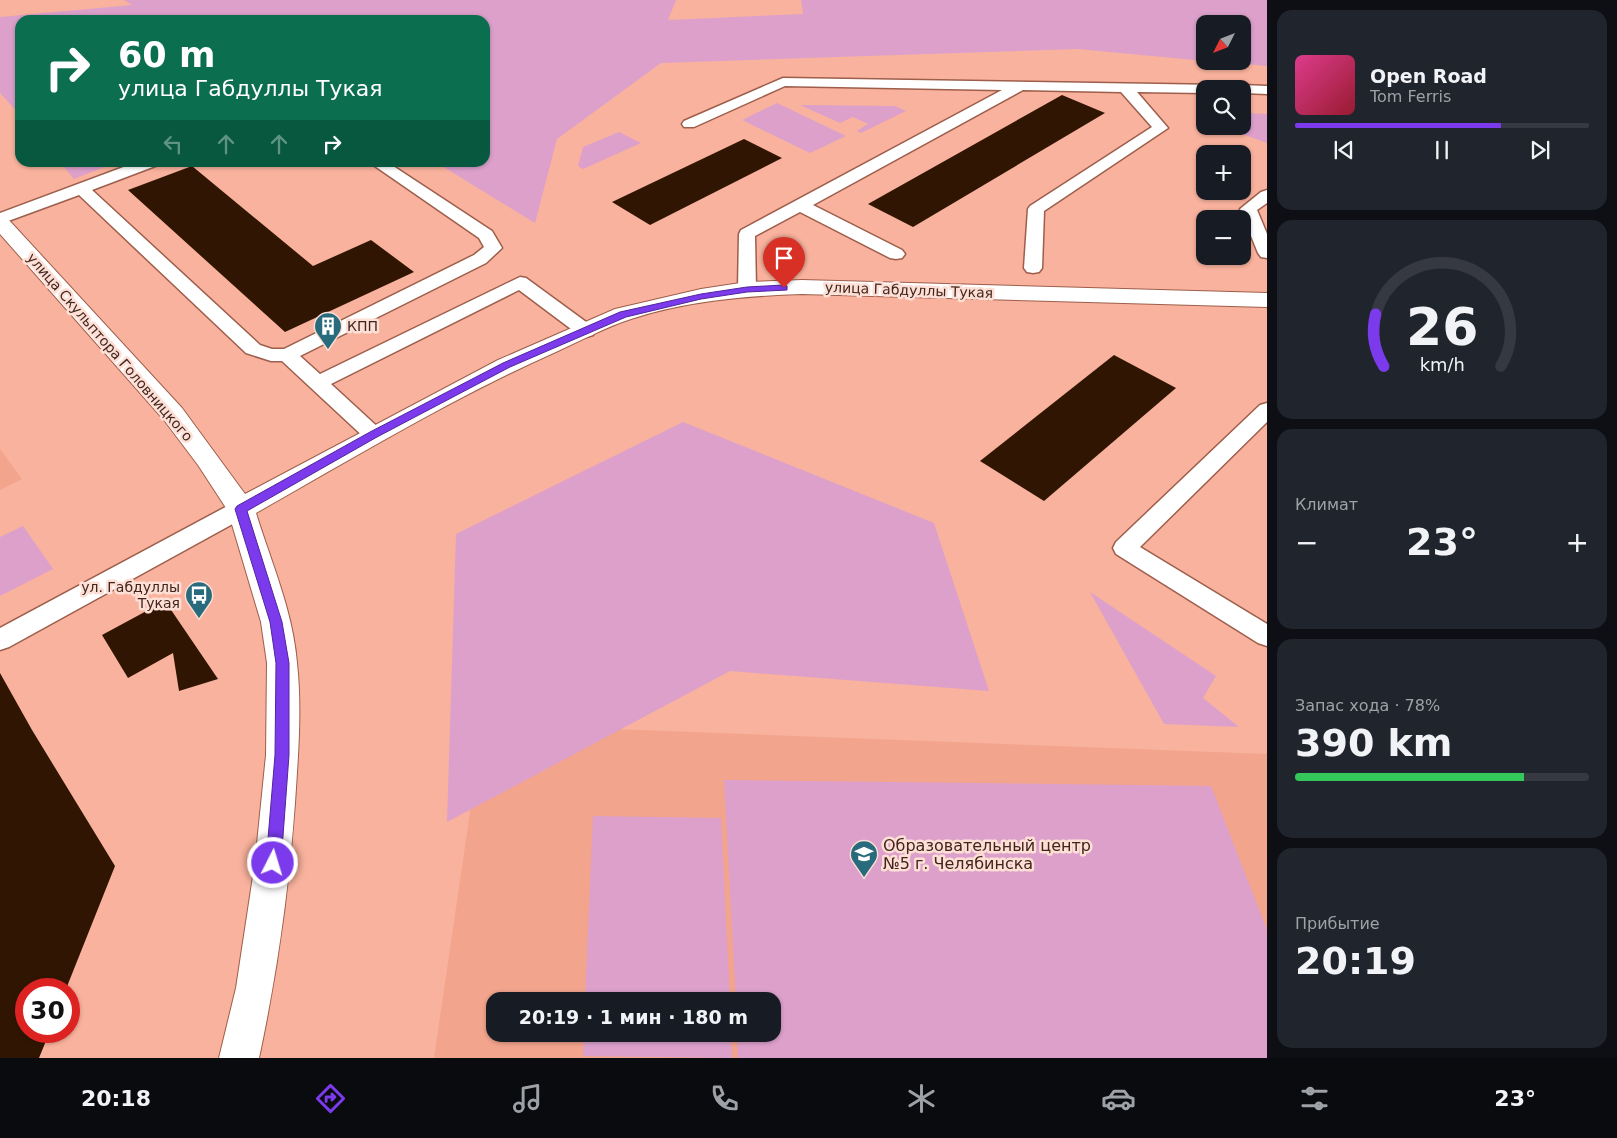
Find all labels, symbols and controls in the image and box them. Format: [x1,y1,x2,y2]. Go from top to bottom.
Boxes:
north arrow [1196,15,1251,70]
map controls [1196,15,1251,265]
icon: right [35,35,100,100]
text: 60 m [118,35,215,75]
text: Open Road [1370,65,1487,87]
text: улица Габдуллы Тукая [118,76,382,101]
button: search [1196,80,1251,135]
text: Tom Ferris [1370,87,1451,106]
icon: left [159,130,187,158]
icon: ahead [212,130,240,158]
icon: ahead [265,130,293,158]
icon: right [318,130,346,158]
icon: previous [1330,136,1358,164]
icon: pause [1428,136,1456,164]
icon: next [1526,136,1554,164]
button: + [1196,145,1251,200]
button: − [1196,210,1251,265]
pin [763,237,805,288]
icon: arrive [770,244,798,272]
street label: улица Скульптора Головницкого [24,250,196,444]
street label: улица Габдуллы Тукая [825,279,993,301]
text: 26 [1406,297,1478,357]
building icon: КПП [313,311,343,350]
place label: КПП [347,318,378,334]
text: km/h [1419,354,1465,375]
text: Климат [1295,495,1358,514]
text: 23° [1406,520,1478,564]
text: − [1295,526,1318,559]
text: + [1566,526,1589,559]
place label: ул. Габдуллы Тукая [81,579,180,611]
bus stop icon: ул. Габдуллы Тукая [184,580,214,619]
text: Запас хода · 78% [1295,696,1440,715]
text: 390 km [1295,721,1452,765]
position arrow [246,836,298,888]
place label: Образовательный центр №5 г. Челябинска [883,836,1091,873]
school or university icon: Образовательный центр №5 г. Челябинска [849,839,879,878]
text: Прибытие [1295,914,1380,933]
text: 20:19 [1295,939,1416,983]
speed limit sign: 30 [15,978,80,1043]
text: 20:19 · 1 мин · 180 m [519,1006,748,1028]
icon: directions [313,1081,348,1116]
icon: music [510,1081,545,1116]
icon: phone [707,1081,742,1116]
icon: climate [904,1081,939,1116]
icon: car [1101,1081,1136,1116]
icon: filters [1297,1081,1332,1116]
text: 20:18 [81,1086,151,1111]
text: 23° [1494,1086,1536,1111]

